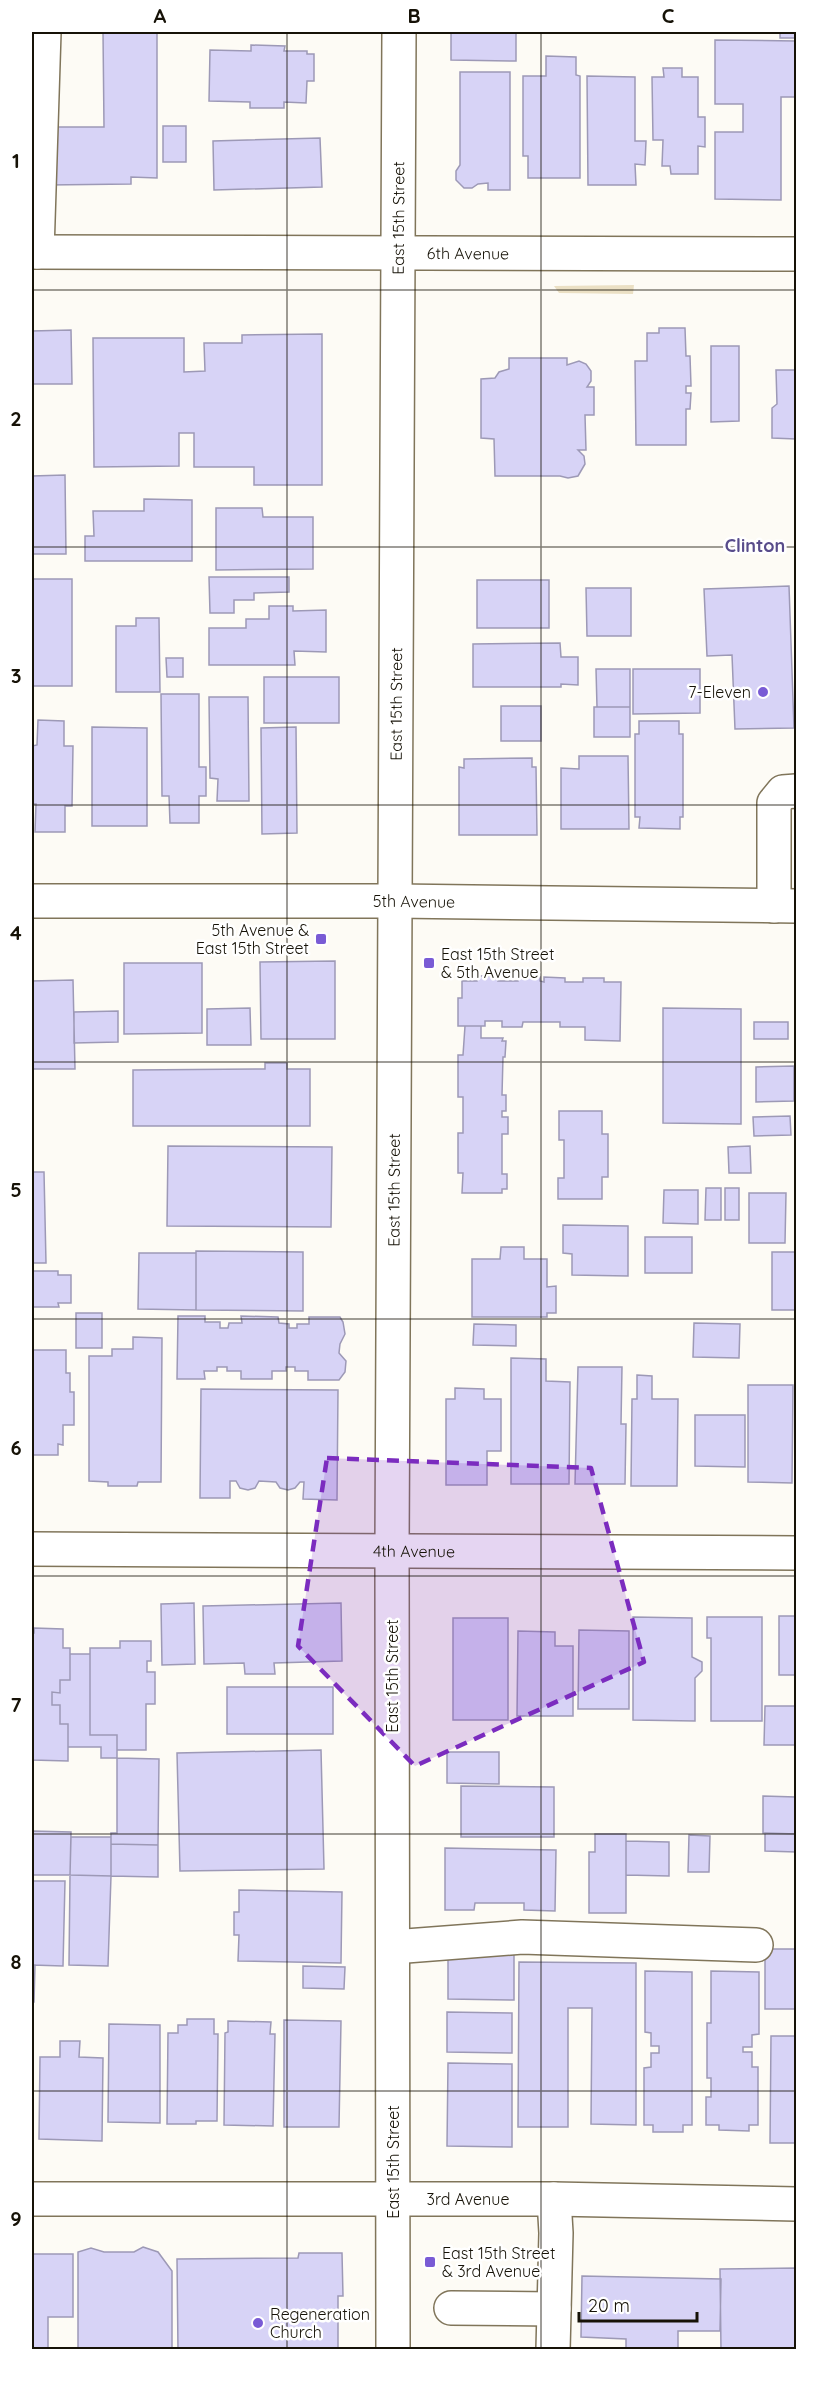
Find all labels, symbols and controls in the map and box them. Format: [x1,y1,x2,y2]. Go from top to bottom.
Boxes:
text: A [154,3,167,28]
text: B [407,3,421,28]
text: C [662,3,675,28]
text: 1 [12,148,20,173]
street label: East 15th Street [388,161,408,275]
street label: 6th Avenue [427,243,509,263]
text: 2 [10,406,22,431]
district label: Clinton [725,534,785,557]
street label: East 15th Street [386,647,406,761]
text: 3 [11,663,21,688]
place label: 7-Eleven [688,682,751,702]
marker: 7-Eleven [756,685,770,699]
street label: 5th Avenue [373,891,455,912]
text: 4 [10,920,22,945]
place label: 5th Avenue & East 15th Street [196,920,309,958]
marker: 5th Avenue & East 15th Street [314,932,328,946]
place label: East 15th Street & 5th Avenue [441,944,554,982]
marker: East 15th Street & 5th Avenue [422,956,436,970]
street label: East 15th Street [383,1133,404,1247]
text: 5 [10,1177,22,1202]
text: 6 [10,1435,22,1460]
street label: 4th Avenue [373,1541,455,1561]
street label: East 15th Street [382,1619,402,1733]
text: 7 [11,1692,22,1717]
text: 8 [11,1949,22,1974]
street label: East 15th Street [383,2105,403,2219]
street label: 3rd Avenue [426,2189,510,2209]
text: 9 [10,2206,22,2231]
place label: East 15th Street & 3rd Avenue [442,2243,555,2281]
marker: East 15th Street & 3rd Avenue [423,2255,437,2269]
scale bar [579,2285,698,2323]
text: 20 m [588,2294,630,2317]
place label: Regeneration Church [270,2304,370,2342]
marker: Regeneration Church [251,2316,265,2330]

